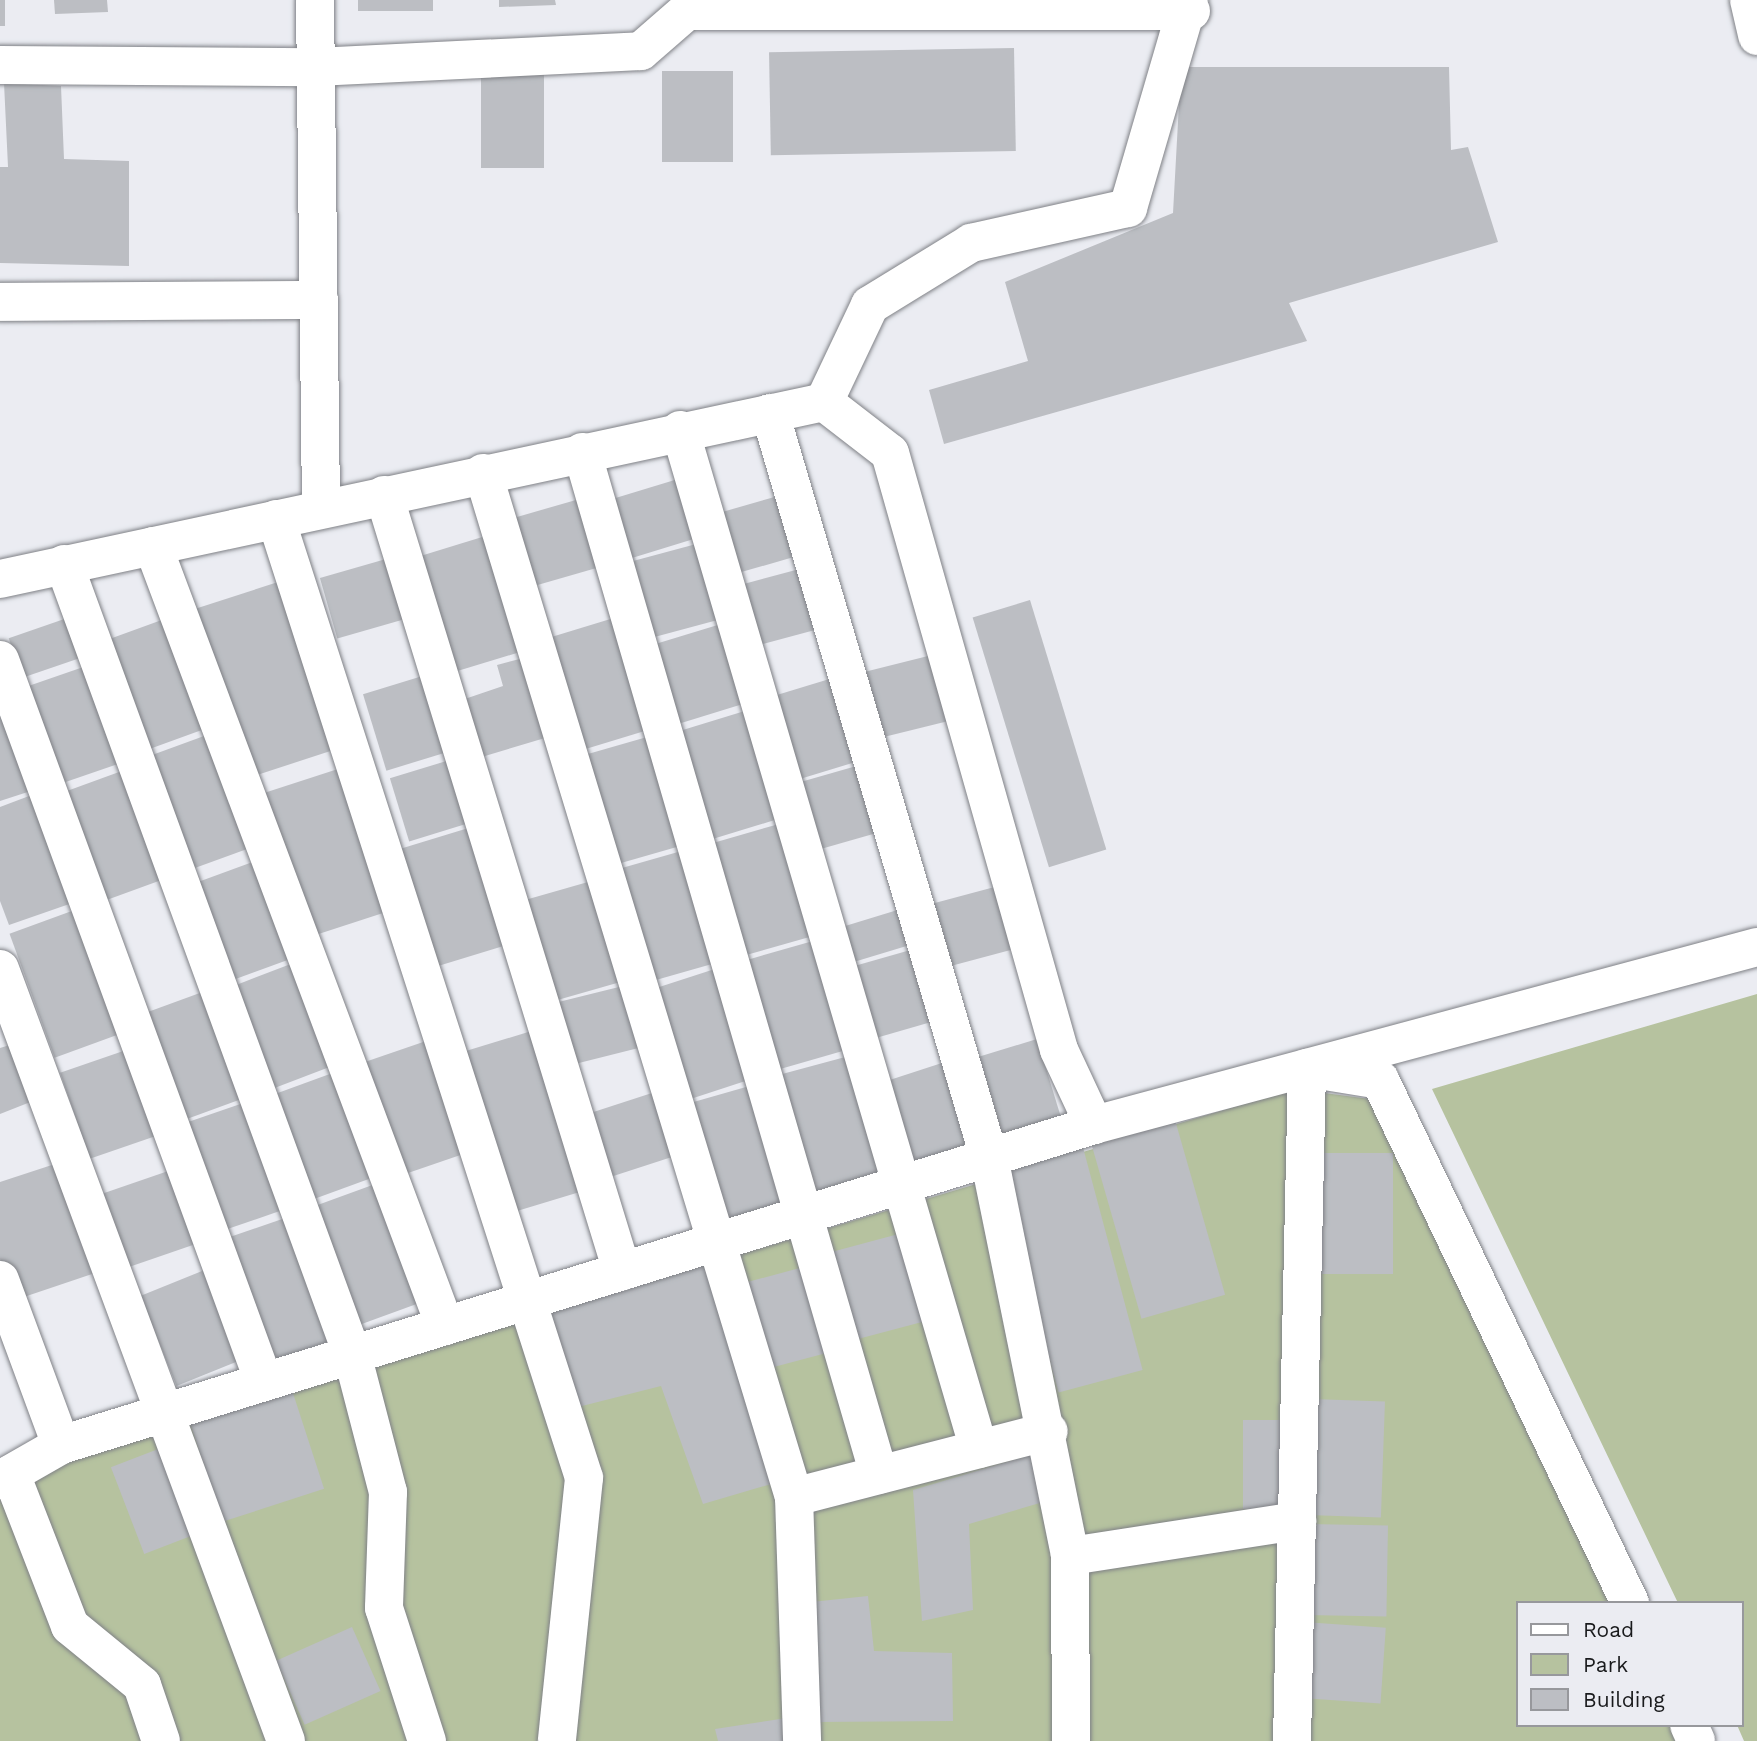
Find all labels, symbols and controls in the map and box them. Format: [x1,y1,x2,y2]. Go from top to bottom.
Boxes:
legend [1516,1601,1743,1727]
text: Road [1583,1617,1634,1642]
text: Park [1583,1652,1628,1677]
text: Building [1583,1687,1665,1712]

